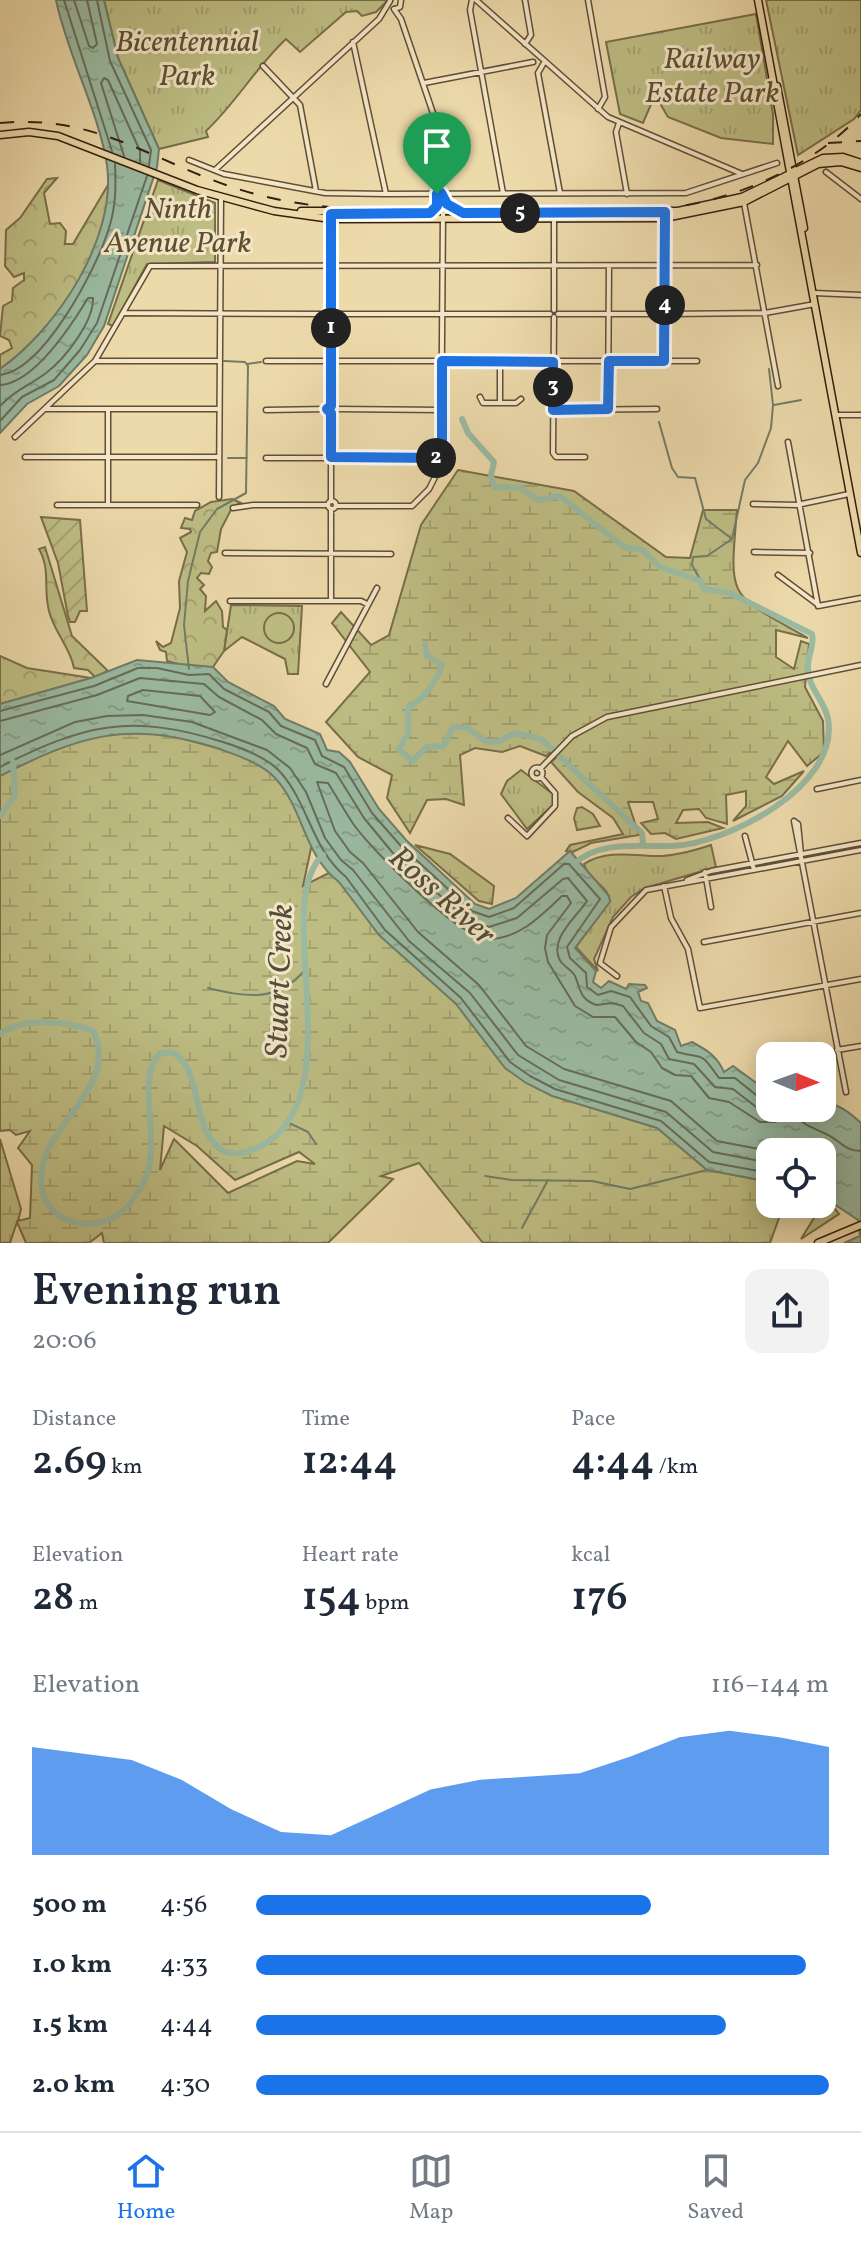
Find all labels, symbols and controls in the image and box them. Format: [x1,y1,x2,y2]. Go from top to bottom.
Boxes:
park label: Bicentennial Park [115,22,259,98]
park label: Railway Estate Park [645,39,779,115]
pin [403,112,471,194]
icon: arrive [415,124,459,168]
park label: Ninth Avenue Park [104,189,252,265]
pin: 5 [500,193,540,233]
text: 5 [515,197,525,228]
pin: 4 [645,285,685,325]
text: 4 [658,289,672,320]
pin: 1 [311,308,351,348]
text: 1 [327,312,335,343]
pin: 3 [533,367,573,407]
text: 3 [547,371,559,402]
pin: 2 [416,438,456,478]
text: 2 [430,442,442,473]
water label: Ross River [378,837,505,958]
water label: Stuart Creek [256,903,306,1059]
north arrow [756,1042,836,1122]
map controls [756,1042,836,1218]
button: locate [756,1138,836,1218]
text: Evening run [32,1262,281,1323]
button: share [745,1269,829,1353]
text: 20:06 [32,1323,97,1359]
text: Distance [32,1404,116,1435]
text: Time [302,1404,350,1435]
text: Pace [571,1404,615,1435]
text: 2.69 [32,1435,107,1491]
text: 12:44 [302,1435,397,1491]
text: 4:44 [571,1435,654,1491]
text: km [107,1452,142,1483]
text: /km [654,1452,698,1483]
text: Elevation [32,1540,123,1571]
text: Heart rate [302,1540,399,1571]
text: kcal [571,1540,610,1571]
text: 28 [32,1571,74,1627]
text: 154 [302,1571,361,1627]
text: 176 [571,1571,627,1627]
text: m [74,1588,98,1619]
text: bpm [361,1588,409,1619]
text: Elevation [32,1667,140,1703]
text: 116–144 m [711,1667,829,1703]
text: 500 m [32,1887,107,1923]
text: 4:56 [160,1887,207,1923]
text: 1.0 km [32,1947,112,1983]
text: 4:33 [160,1947,208,1983]
text: 1.5 km [32,2007,108,2043]
text: 4:44 [160,2007,213,2043]
text: 2.0 km [32,2067,115,2103]
text: 4:30 [160,2067,210,2103]
tab: Home [117,2149,175,2228]
tab: Map [409,2149,453,2228]
tab: Saved [687,2149,744,2228]

